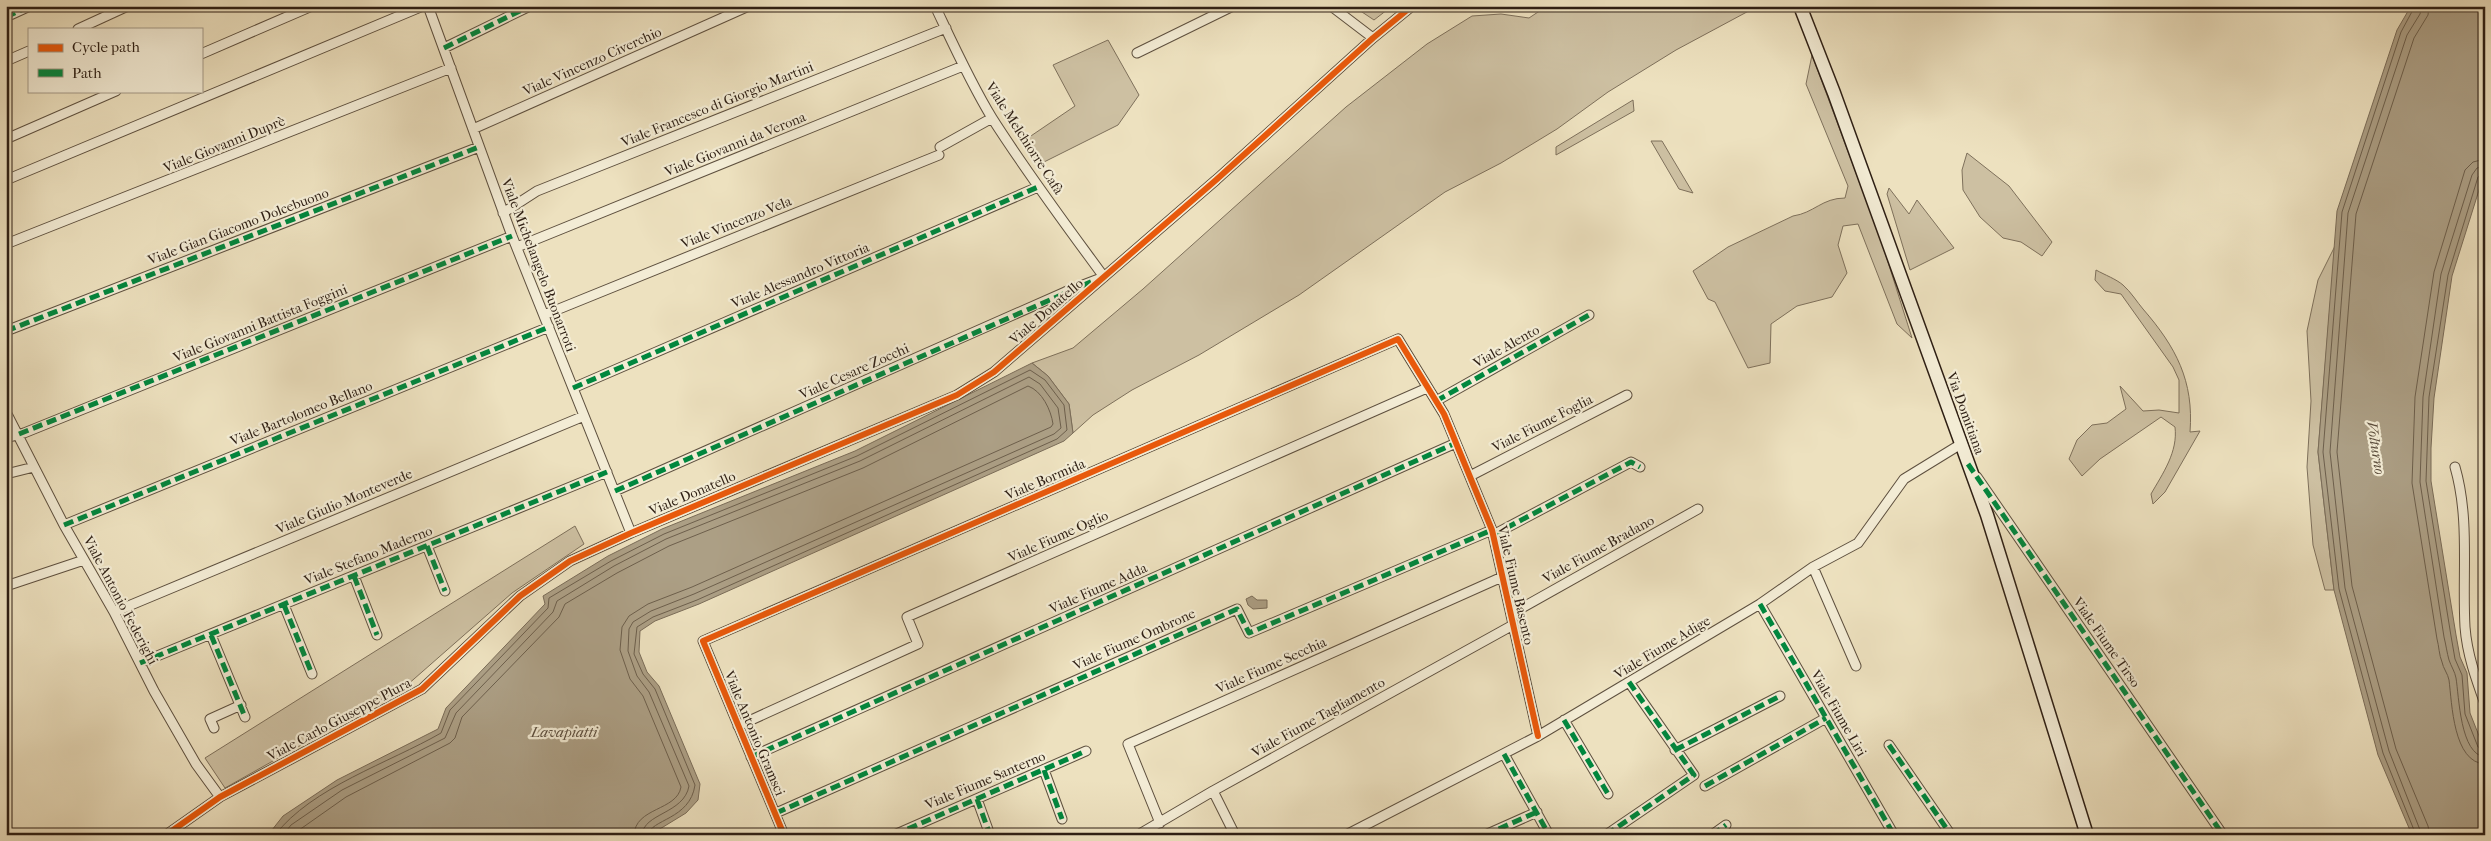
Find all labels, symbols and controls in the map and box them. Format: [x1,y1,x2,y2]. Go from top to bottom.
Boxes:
street label: Viale Vincenzo Civerchio [519,23,664,100]
legend [28,28,202,92]
text: Cycle path [72,38,140,56]
street label: Viale Francesco di Giorgio Martini [618,58,816,151]
text: Path [72,64,102,82]
street label: Viale Melchiorre Cafà [981,78,1068,198]
street label: Viale Giovanni da Verona [661,108,809,181]
street label: Viale Giovanni Duprè [160,112,288,177]
street label: Viale Michelangelo Buonarroti [497,175,579,354]
street label: Viale Gian Giacomo Dolcebuono [144,184,331,269]
street label: Viale Vincenzo Vela [678,192,794,253]
street label: Viale Alessandro Vittoria [728,238,872,313]
street label: Viale Donatello [1005,275,1087,349]
street label: Viale Giovanni Battista Foggini [170,281,350,367]
street label: Viale Alento [1469,321,1542,372]
street label: Viale Cesare Zocchi [796,340,912,404]
street label: Via Domitiana [1942,369,1988,457]
street label: Viale Bartolomeo Bellano [227,377,375,450]
street label: Viale Fiume Foglia [1488,390,1596,457]
water label: Volturno [2363,420,2389,476]
street label: Viale Bormida [1002,455,1088,504]
street label: Viale Giulio Monteverde [272,465,415,538]
street label: Viale Donatello [645,468,738,520]
street label: Viale Fiume Oglio [1005,507,1111,567]
street label: Viale Fiume Bradano [1539,512,1657,588]
street label: Viale Stefano Maderno [301,522,435,589]
street label: Viale Fiume Basento [1493,523,1538,647]
street label: Viale Antonio Federighi [79,532,162,667]
street label: Viale Fiume Adda [1046,559,1150,618]
street label: Viale Fiume Tirso [2069,593,2144,691]
street label: Viale Fiume Ombrone [1069,605,1198,674]
street label: Viale Fiume Adige [1610,612,1714,683]
street label: Viale Fiume Secchia [1212,633,1330,698]
street label: Viale Fiume Liri [1806,666,1870,759]
street label: Viale Antonio Gramsci [720,667,789,798]
street label: Viale Carlo Giuseppe Plura [263,674,415,765]
street label: Viale Fiume Tagliamento [1248,674,1388,762]
water label: Lavapiatti [530,723,599,741]
street label: Viale Fiume Santerno [922,747,1048,814]

